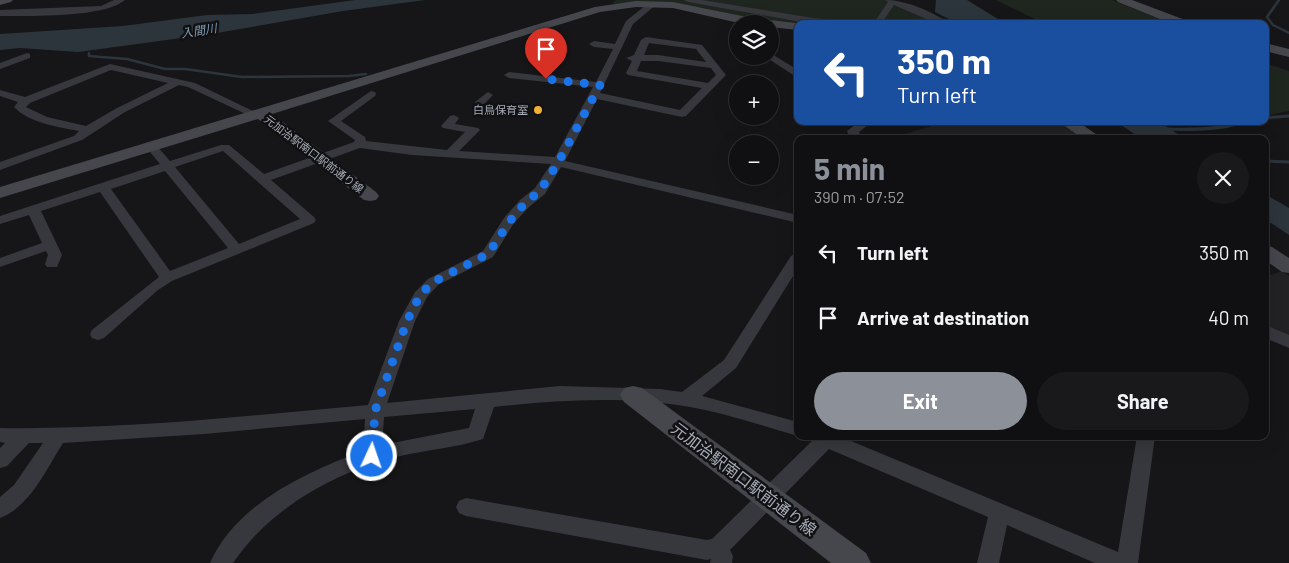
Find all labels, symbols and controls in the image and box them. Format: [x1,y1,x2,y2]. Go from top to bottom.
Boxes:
map controls [729,15,779,185]
button: layers [729,15,779,65]
water label: 入間川 [180,20,220,40]
pin [525,28,567,79]
icon: arrive [532,35,560,63]
text: 350 m [897,39,991,81]
icon: left [814,40,879,105]
button: + [729,75,779,125]
text: Turn left [897,81,977,107]
place label: 白鳥保育室 [473,103,528,116]
marker: 白鳥保育室 [532,104,544,116]
street label: 元加治駅南口駅前通り線 [262,112,367,195]
button: − [729,135,779,185]
text: 5 min [814,150,885,186]
button: close [1197,152,1249,204]
text: 390 m · 07:52 [814,187,905,206]
icon: left [814,239,842,267]
text: Turn left [857,241,928,264]
text: 350 m [1199,241,1249,264]
icon: arrive [814,304,842,332]
text: Arrive at destination [857,306,1029,329]
text: 40 m [1208,306,1249,329]
button: Exit [814,372,1027,430]
button: Share [1037,372,1249,430]
street label: 元加治駅南口駅前通り線 [668,418,820,539]
position arrow [345,429,397,481]

